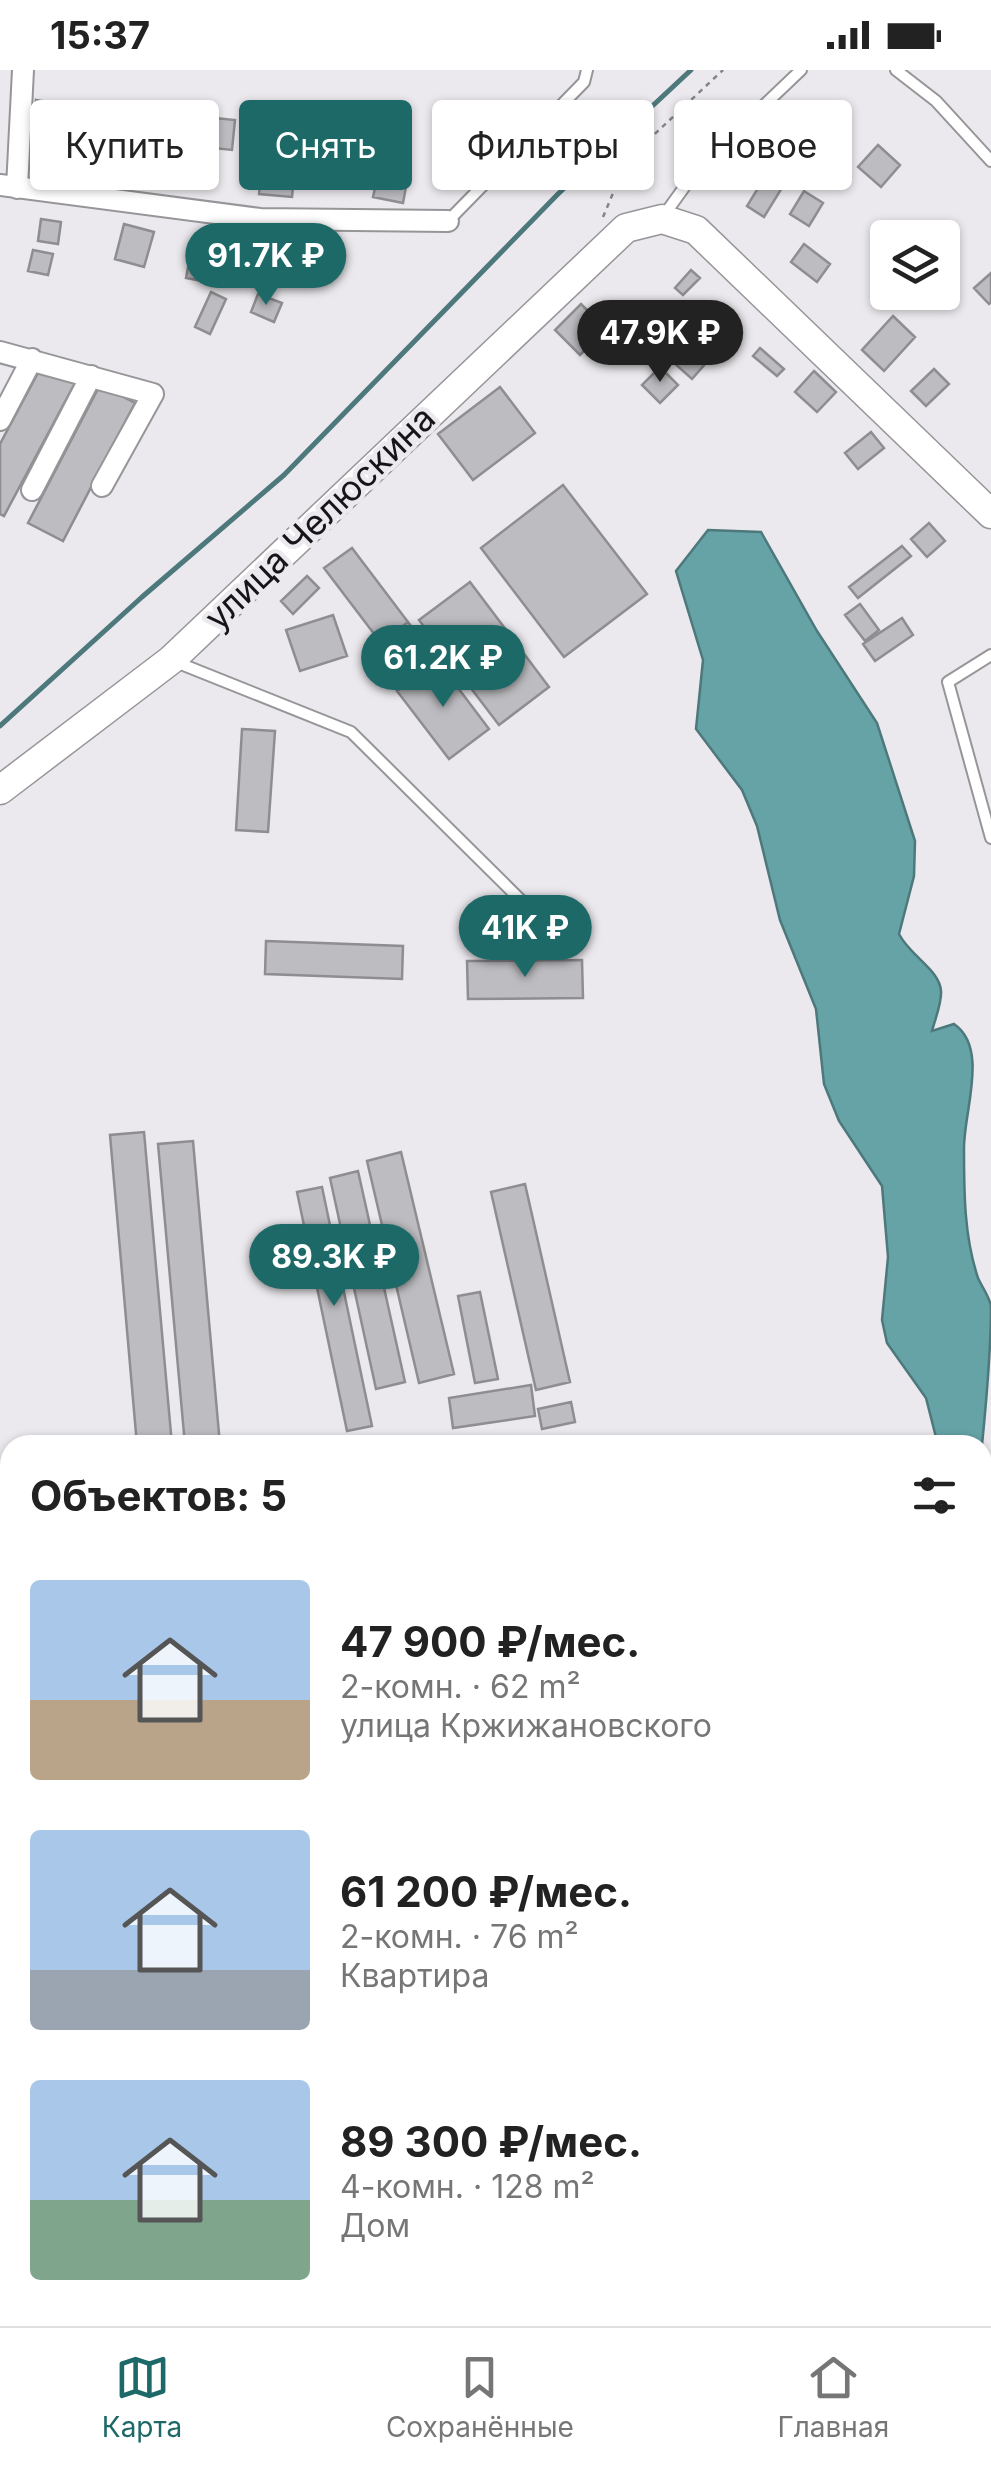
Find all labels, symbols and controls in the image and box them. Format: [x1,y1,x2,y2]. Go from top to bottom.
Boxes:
text: 15:37 [50,12,150,58]
chip: Купить [30,100,219,190]
chip: Снять [239,100,412,190]
chip: Фильтры [432,100,654,190]
chip: Новое [674,100,852,190]
map controls [870,220,960,310]
button: layers [870,220,960,310]
pin: 91.7K ₽ [174,223,358,308]
text: 91.7K ₽ [207,236,325,275]
pin: 47.9K ₽ [568,300,752,385]
text: 47.9K ₽ [599,313,721,352]
street label: улица Челюскина [195,397,443,638]
pin: 61.2K ₽ [351,625,535,710]
text: 61.2K ₽ [383,638,503,677]
pin: 41K ₽ [455,895,595,980]
text: 41K ₽ [481,908,569,947]
pin: 89.3K ₽ [242,1224,426,1309]
text: 89.3K ₽ [271,1237,397,1276]
icon: filters [907,1468,962,1523]
text: Объектов: 5 [30,1470,287,1521]
text: 47 900 ₽/мес. [340,1616,640,1667]
icon: home [110,1620,230,1740]
text: 2-комн. · 62 m² [340,1667,581,1706]
text: улица Кржижановского [340,1706,712,1745]
text: 61 200 ₽/мес. [340,1866,632,1917]
icon: home [110,1870,230,1990]
text: 2-комн. · 76 m² [340,1917,579,1956]
text: Квартира [340,1956,489,1995]
text: 89 300 ₽/мес. [340,2116,642,2167]
icon: home [110,2120,230,2240]
text: 4-комн. · 128 m² [340,2167,595,2206]
text: Дом [340,2206,410,2245]
tab: Карта [102,2350,182,2444]
tab: Сохранённые [386,2350,574,2444]
tab: Главная [778,2350,889,2444]

